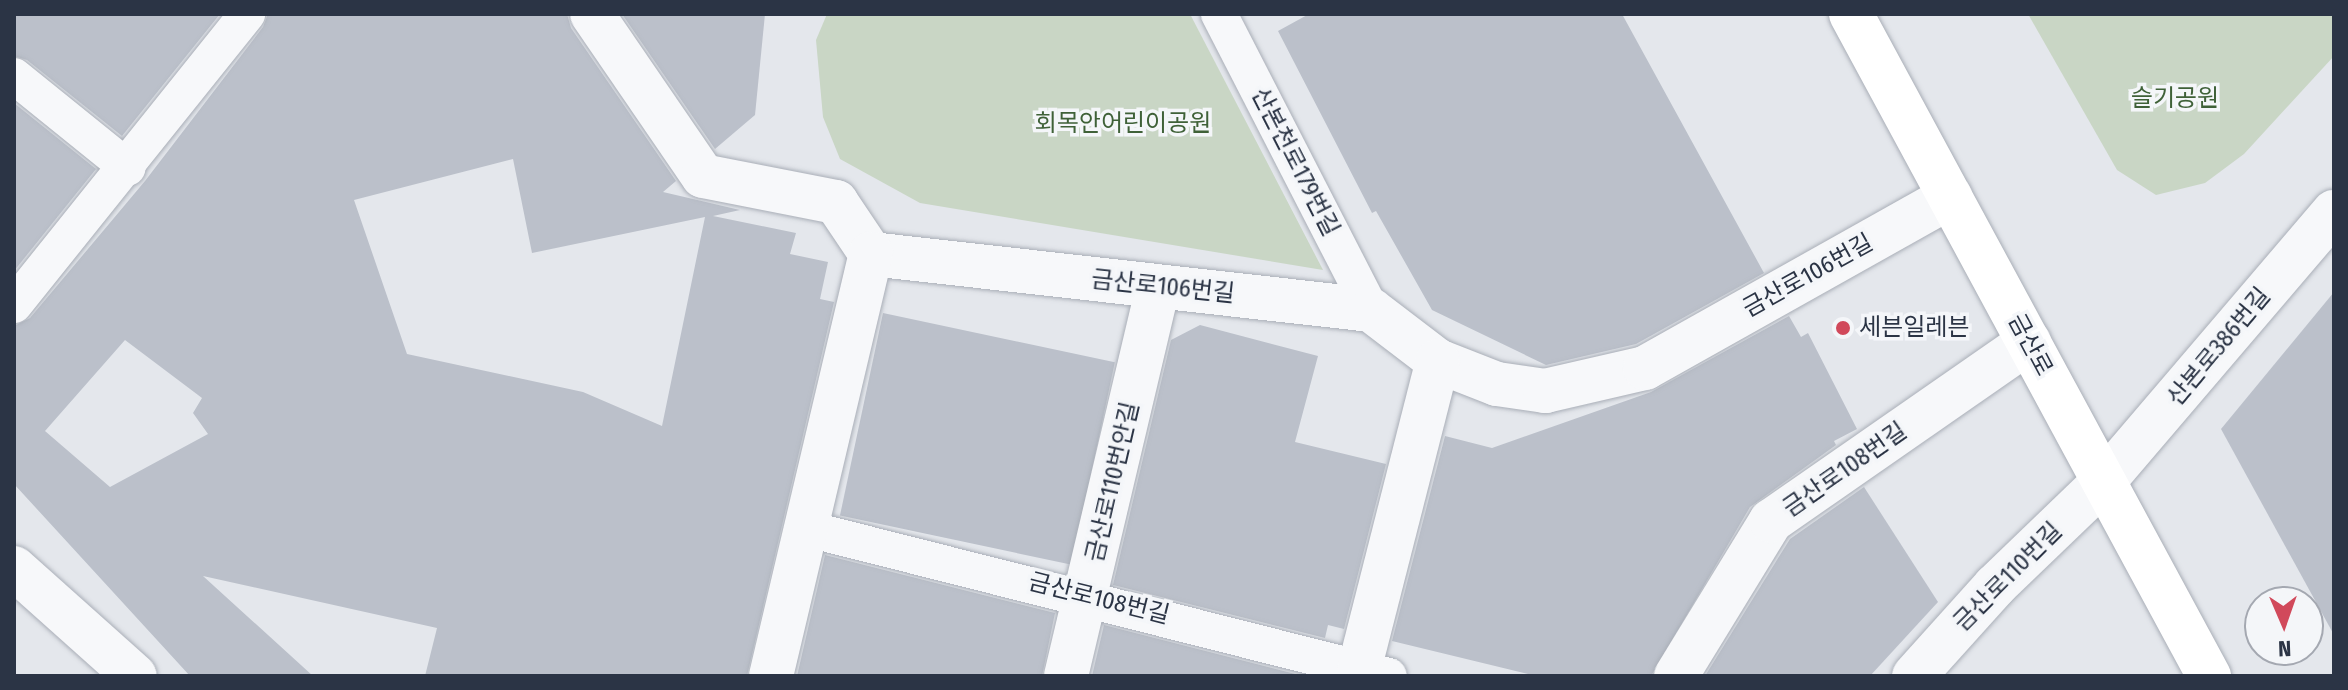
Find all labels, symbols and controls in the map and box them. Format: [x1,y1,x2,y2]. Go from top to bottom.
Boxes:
street label: 산본천로179번길 [1245,83,1345,241]
park label: 슬기공원 [2131,85,2219,113]
park label: 회목안어린이공원 [1035,110,1211,138]
street label: 금산로106번길 [1738,228,1878,324]
street label: 금산로106번길 [1090,265,1236,309]
street label: 산본로386번길 [2161,282,2277,412]
street label: 금산로 [2002,309,2058,381]
place label: 세븐일레븐 [1859,314,1969,342]
marker: 세븐일레븐 [1834,319,1852,337]
street label: 금산로110번안길 [1081,399,1145,565]
street label: 금산로108번길 [1778,417,1912,523]
street label: 금산로110번길 [1948,517,2068,637]
street label: 금산로108번길 [1026,568,1172,630]
north arrow [2244,586,2324,666]
text: N [2278,635,2292,662]

